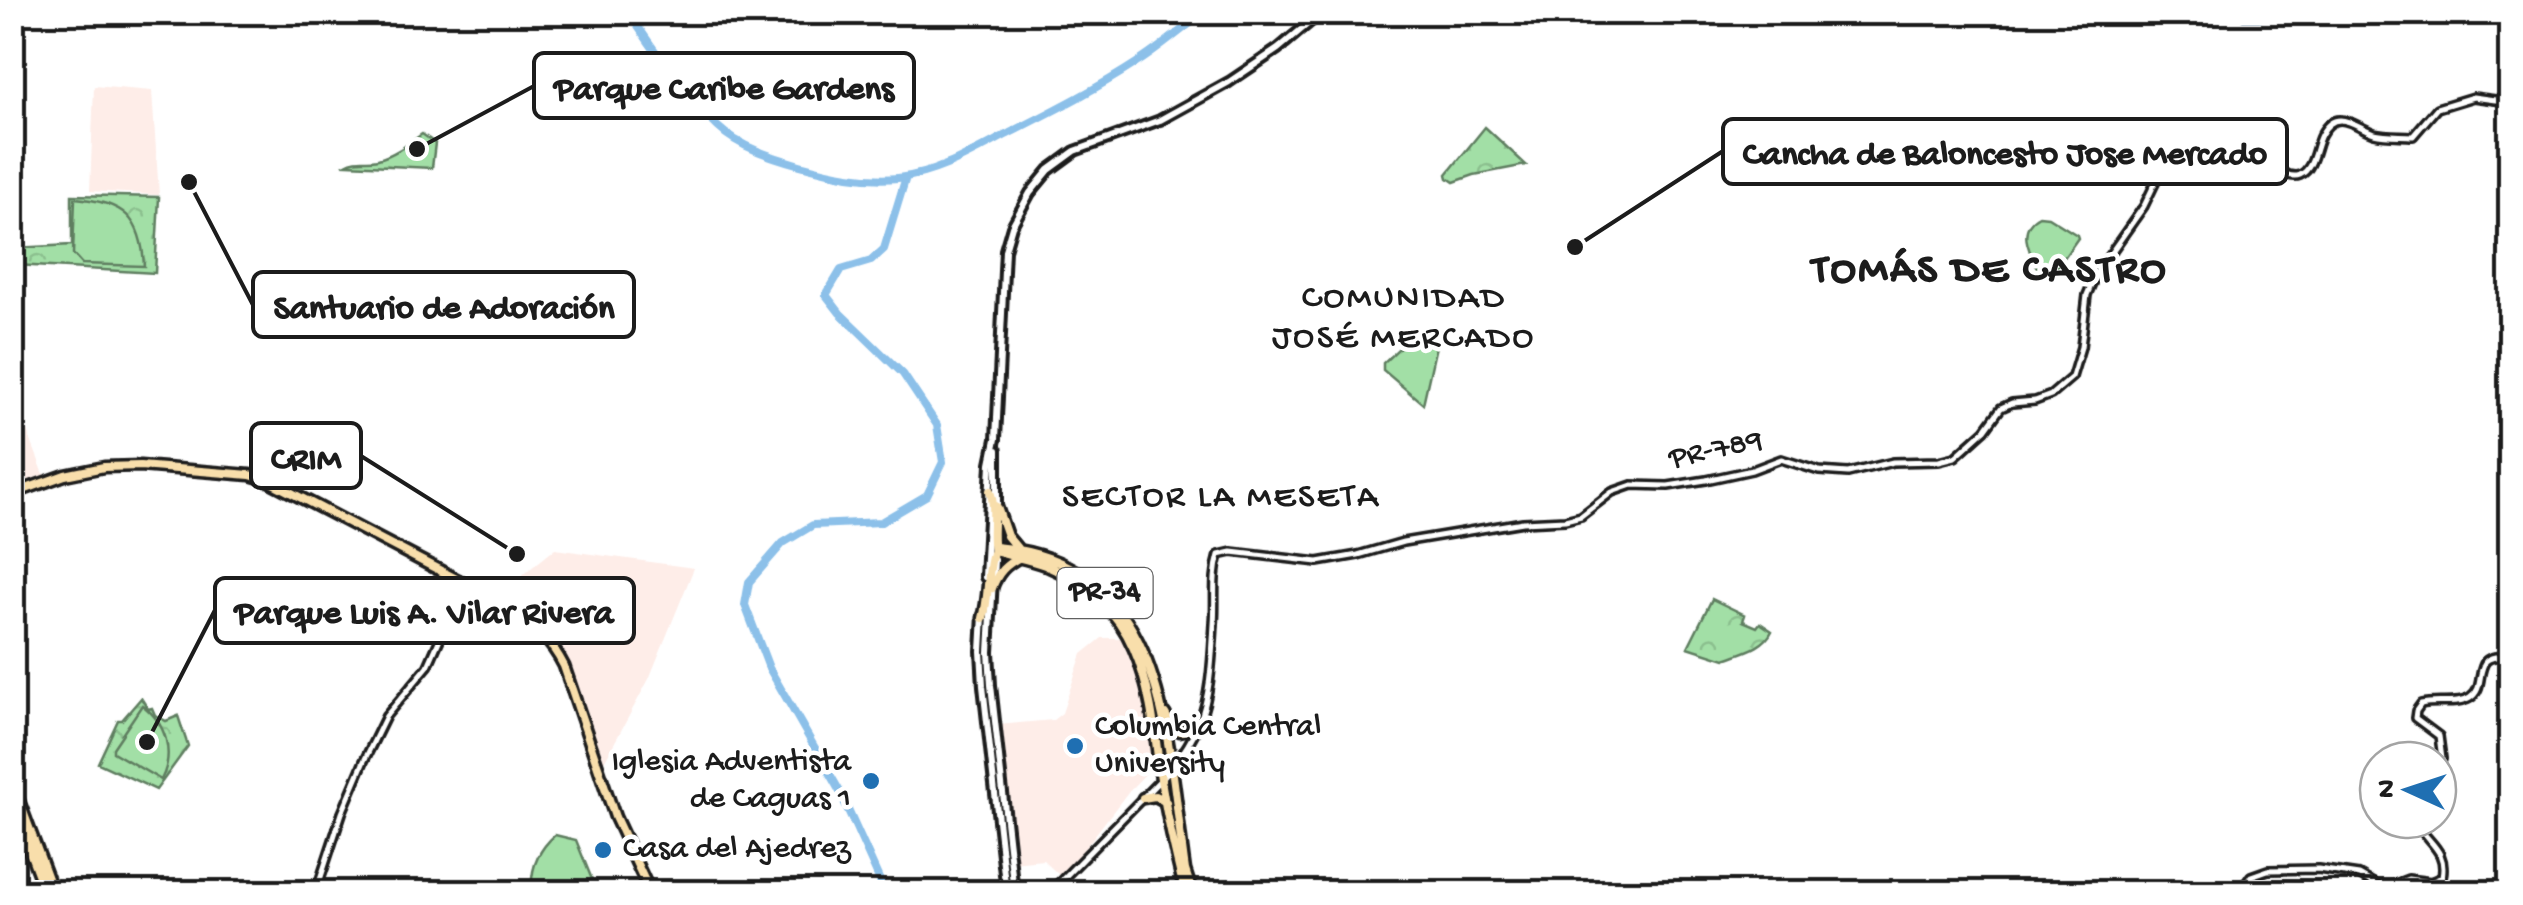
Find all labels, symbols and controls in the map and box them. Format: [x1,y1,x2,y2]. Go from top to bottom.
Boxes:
callout: Parque Caribe Gardens [534,53,914,118]
text: Parque Caribe Gardens [552,71,896,112]
callout: Cancha de Baloncesto Jose Mercado [1723,119,2287,184]
text: Cancha de Baloncesto Jose Mercado [1743,136,2267,177]
district label: TOMÁS DE CASTRO [1809,247,2168,297]
callout: Santuario de Adoración [253,272,634,337]
district label: COMUNIDAD JOSÉ MERCADO [1272,279,1536,360]
text: Santuario de Adoración [273,290,615,331]
callout: CRIM [251,423,361,488]
street label: PR-789 [1665,423,1766,480]
text: CRIM [271,441,342,482]
district label: SECTOR LA MESETA [1062,478,1380,519]
road number: PR-34 [1058,568,1152,618]
callout: Parque Luis A. Vilar Rivera [215,578,634,643]
text: Parque Luis A. Vilar Rivera [233,595,615,636]
place label: Columbia Central University [1095,709,1321,784]
marker: Columbia Central University [1064,735,1086,757]
north arrow [2358,740,2458,840]
place label: Iglesia Adventista de Caguas 1 [611,744,852,819]
marker: Iglesia Adventista de Caguas 1 [860,770,882,792]
text: N [2371,779,2404,799]
place label: Casa del Ajedrez [623,831,851,869]
marker: Casa del Ajedrez [592,839,614,861]

